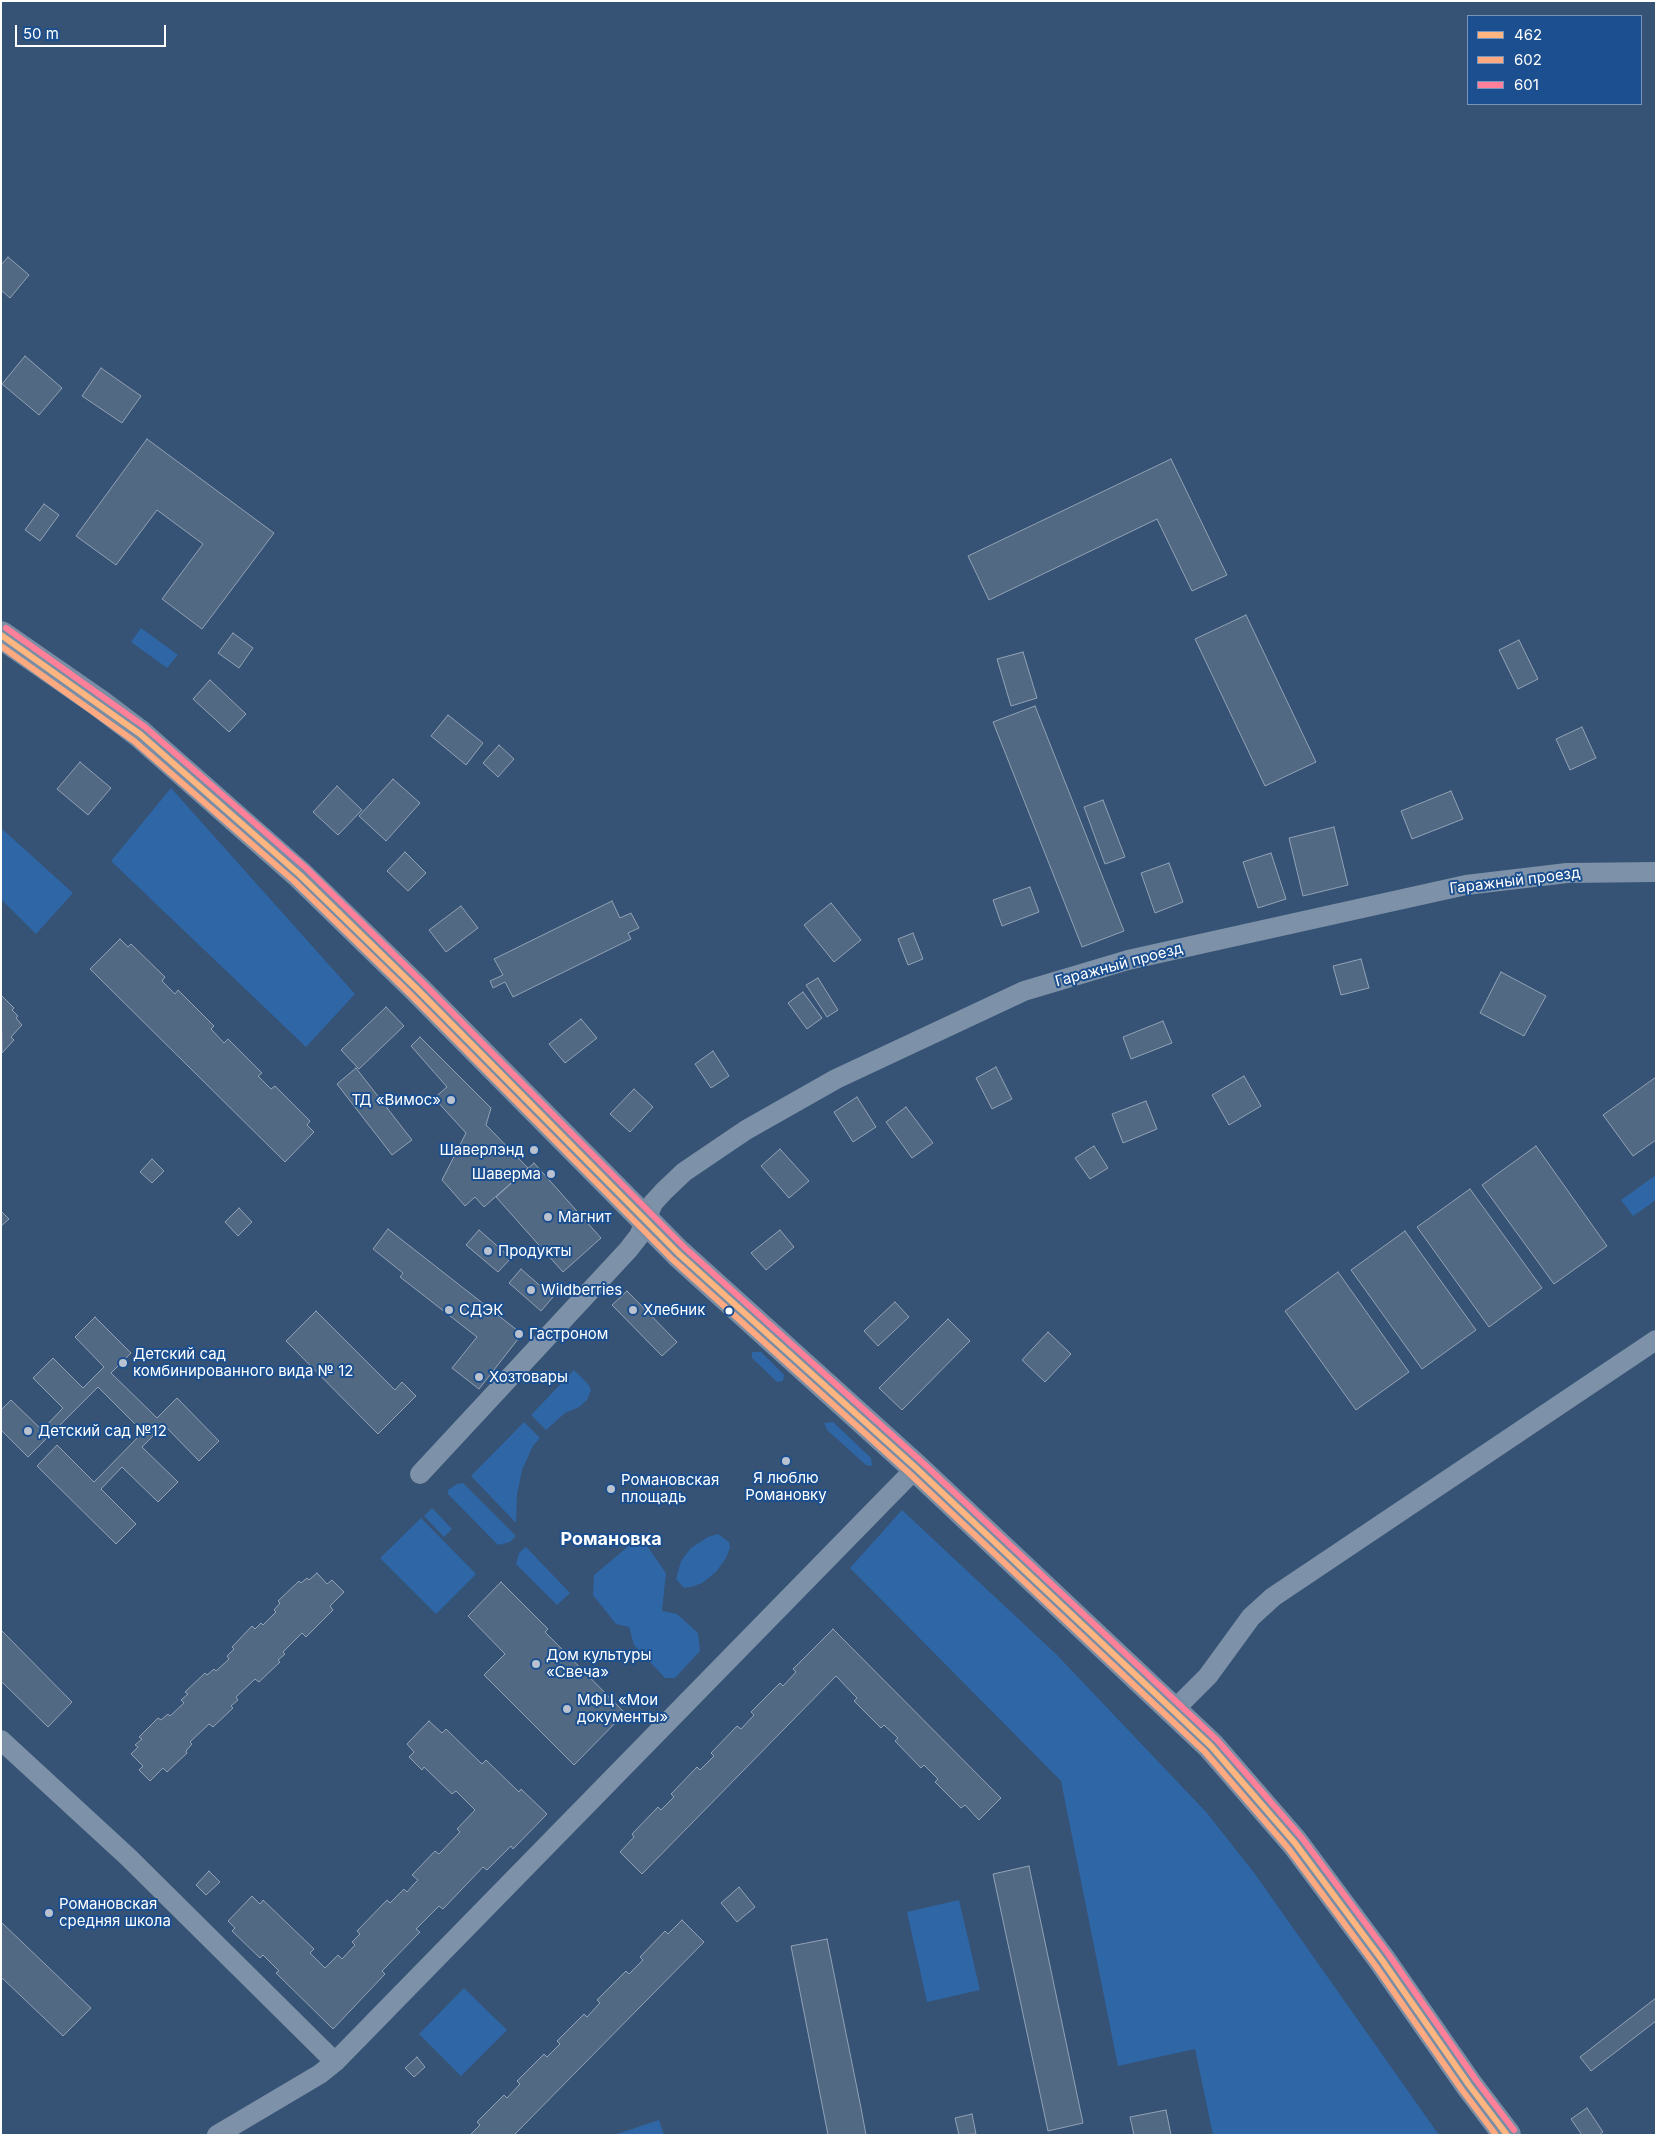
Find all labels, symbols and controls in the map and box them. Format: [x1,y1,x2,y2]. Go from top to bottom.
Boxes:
scale bar [18,15,169,47]
legend [1467,15,1642,105]
text: 50 m [23,24,59,43]
text: 462 [1514,25,1542,44]
text: 602 [1514,50,1542,69]
text: 601 [1514,75,1539,94]
street label: Гаражный проезд [1449,864,1581,898]
street label: Гаражный проезд [1053,939,1185,991]
place label: ТД «Вимос» [352,1091,441,1109]
marker: ТД «Вимос» [445,1094,457,1106]
place label: Шаверлэнд [439,1141,524,1159]
marker: Шаверлэнд [528,1144,540,1156]
place label: Шаверма [472,1165,541,1183]
marker: Шаверма [545,1168,557,1180]
place label: Магнит [558,1208,611,1226]
marker: Магнит [542,1211,554,1223]
place label: Продукты [498,1242,572,1260]
marker: Продукты [482,1245,494,1257]
place label: Wildberries [541,1281,622,1299]
marker: Wildberries [525,1284,537,1296]
place label: СДЭК [459,1301,503,1319]
place label: Хлебник [643,1301,705,1319]
marker: СДЭК [443,1304,455,1316]
marker: Хлебник [627,1304,639,1316]
unlabelled marker [724,1306,734,1316]
place label: Гастроном [529,1325,608,1343]
marker: Гастроном [513,1328,525,1340]
place label: Детский сад комбинированного вида № 12 [133,1345,353,1380]
marker: Детский сад комбинированного вида № 12 [117,1357,129,1369]
place label: Хозтовары [489,1368,568,1386]
marker: Хозтовары [473,1371,485,1383]
place label: Детский сад №12 [38,1422,167,1440]
marker: Детский сад №12 [22,1425,34,1437]
marker: Я люблю Романовку [780,1455,792,1467]
place label: Я люблю Романовку [745,1469,827,1504]
place label: Романовская площадь [621,1471,719,1506]
marker: Романовская площадь [605,1483,617,1495]
district label: Романовка [560,1529,662,1551]
place label: Дом культуры «Свеча» [546,1646,652,1681]
marker: Дом культуры «Свеча» [530,1658,542,1670]
place label: МФЦ «Мои документы» [577,1691,668,1726]
marker: МФЦ «Мои документы» [561,1703,573,1715]
place label: Романовская средняя школа [59,1895,171,1930]
marker: Романовская средняя школа [43,1907,55,1919]

